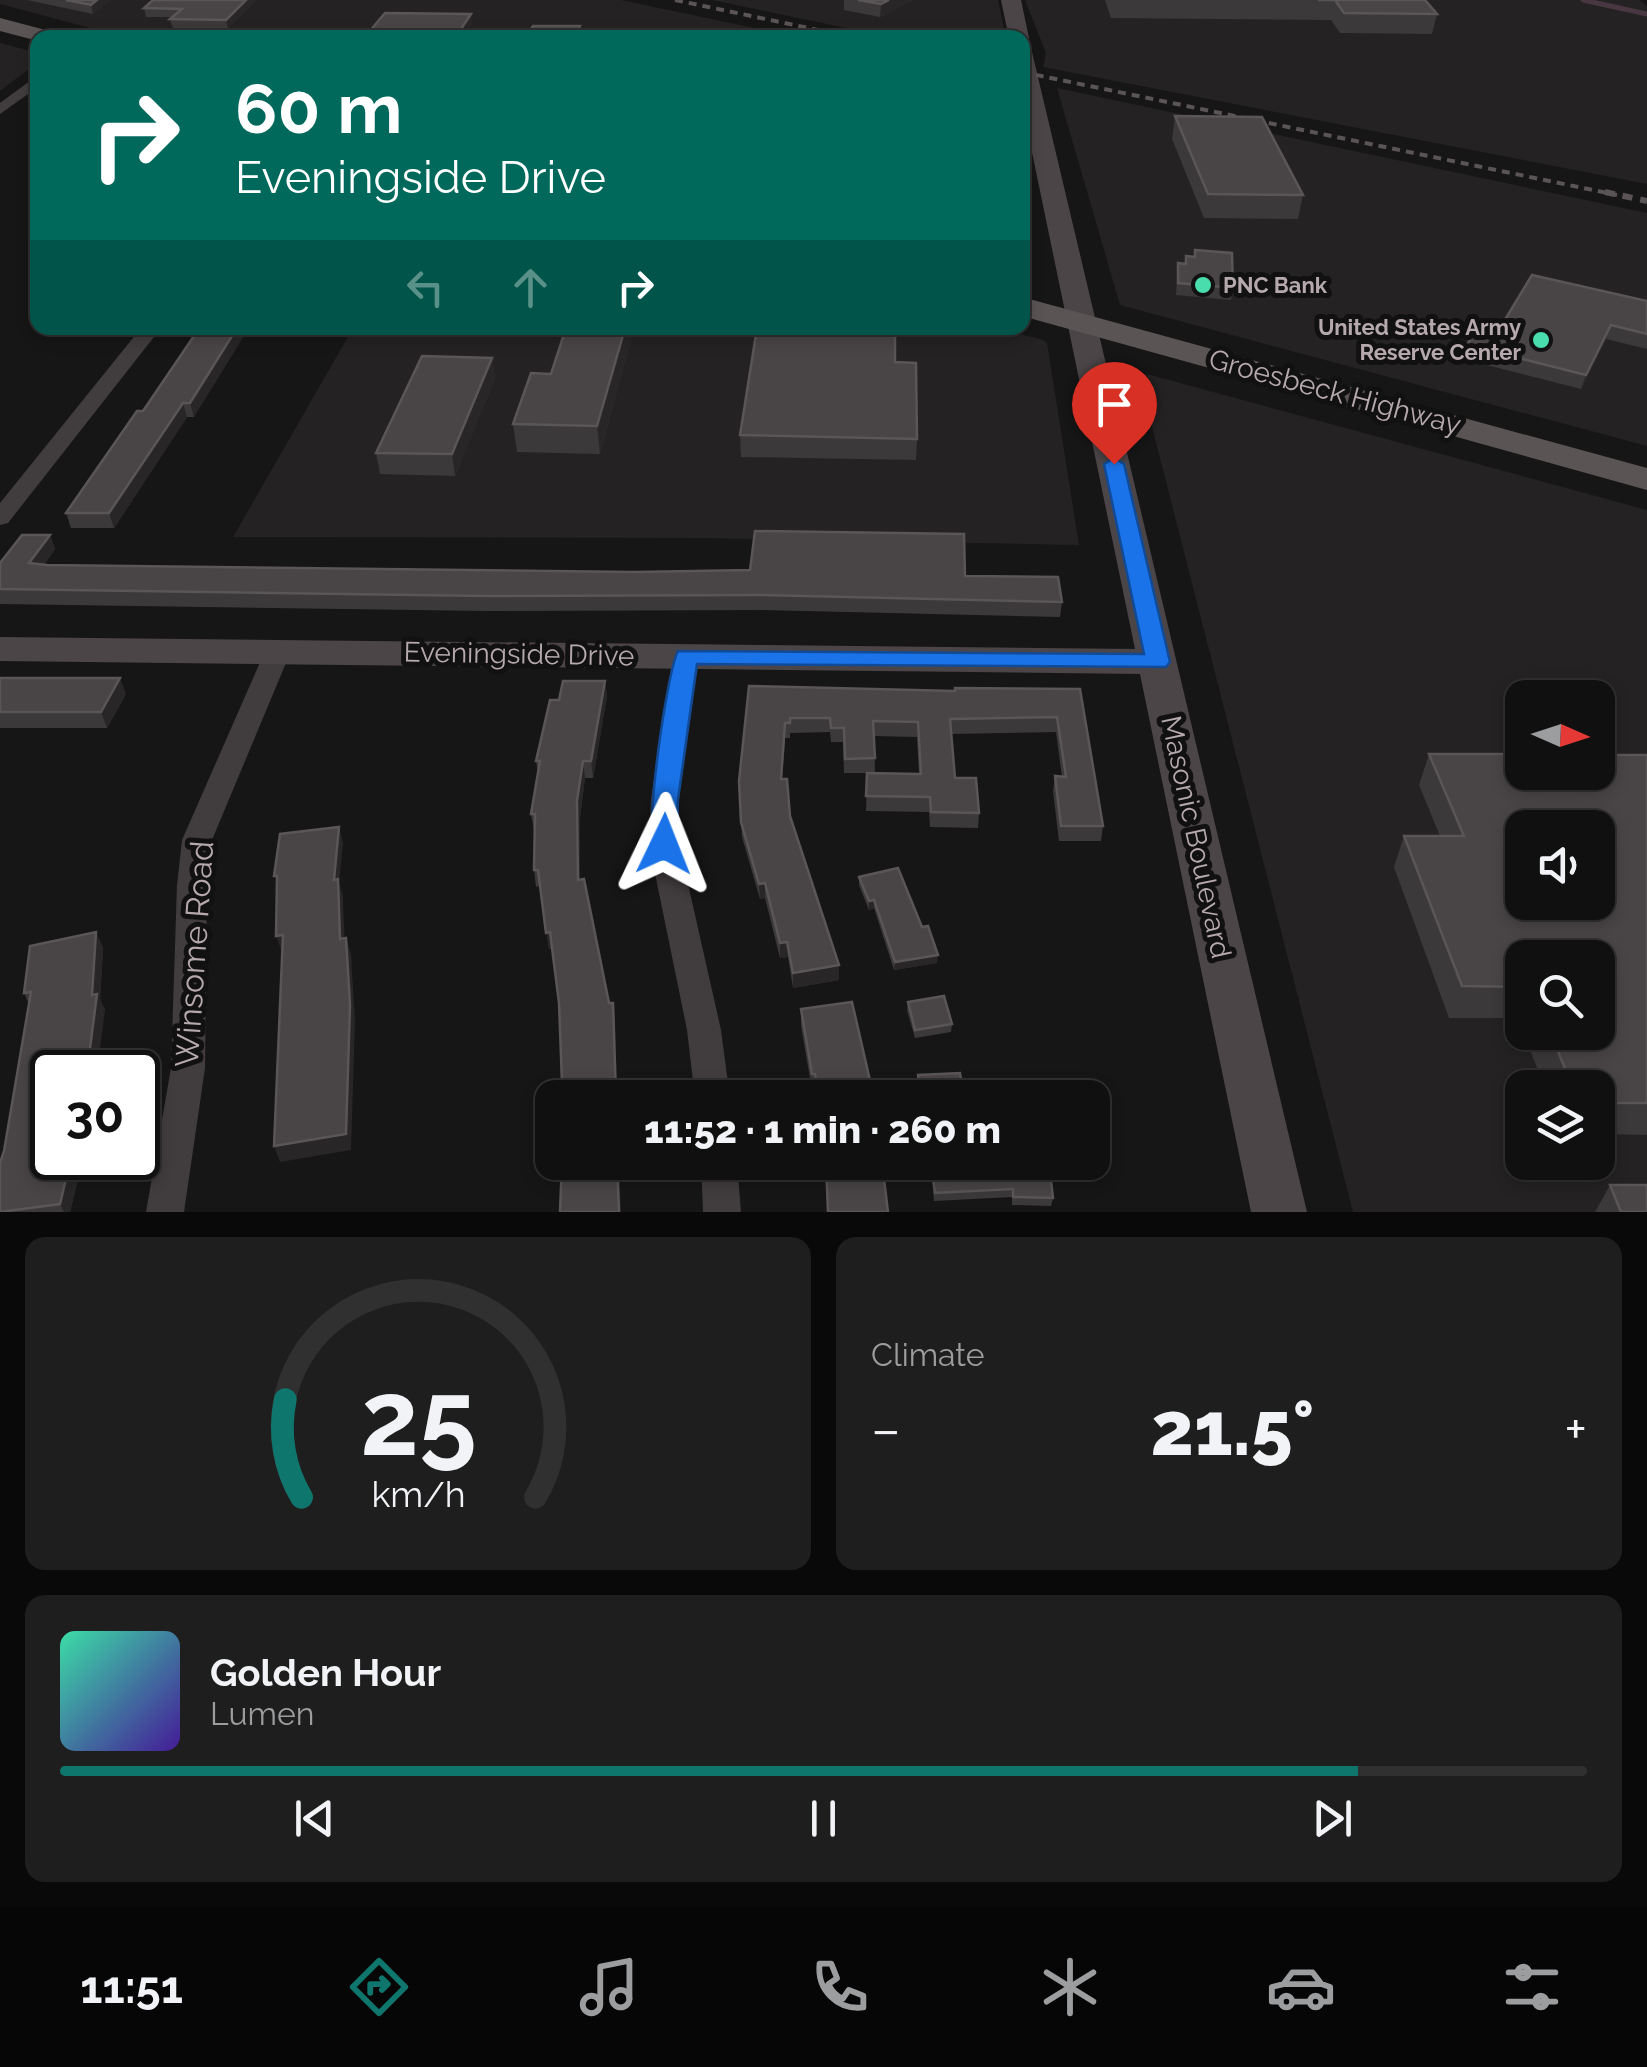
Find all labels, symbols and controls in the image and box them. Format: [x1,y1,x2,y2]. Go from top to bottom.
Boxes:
text: 60 m [235,67,402,149]
icon: right [70,70,200,200]
text: Eveningside Drive [235,151,606,204]
icon: left [398,260,453,315]
icon: ahead [503,260,558,315]
icon: right [608,260,663,315]
place label: PNC Bank [1223,272,1328,298]
marker: PNC Bank [1192,274,1214,296]
place label: United States Army Reserve Center [1318,314,1521,365]
marker: United States Army Reserve Center [1530,329,1552,351]
street label: Groesbeck Highway [1205,342,1465,442]
pin [1072,362,1157,465]
icon: arrive [1087,377,1142,432]
street label: Eveningside Drive [403,635,635,673]
north arrow [1505,680,1615,790]
map controls [1505,680,1615,1180]
street label: Masonic Boulevard [1154,713,1238,961]
position arrow [612,792,716,896]
button: sound [1505,810,1615,920]
street label: Winsome Road [168,840,220,1068]
button: search [1505,940,1615,1050]
speed limit sign: 30 [30,1050,160,1180]
button: layers [1505,1070,1615,1180]
text: 11:52 · 1 min · 260 m [644,1107,1001,1152]
text: Climate [871,1336,985,1373]
text: 25 [360,1357,476,1479]
text: 21.5° [1150,1384,1314,1473]
text: − [871,1397,901,1462]
text: + [1564,1397,1587,1462]
text: km/h [371,1473,465,1515]
text: Golden Hour [210,1650,441,1695]
text: Lumen [210,1695,314,1732]
icon: previous [287,1791,342,1846]
icon: pause [796,1791,851,1846]
icon: next [1305,1791,1360,1846]
icon: directions [344,1952,414,2022]
icon: music [574,1952,644,2022]
icon: phone [805,1952,875,2022]
icon: climate [1035,1952,1105,2022]
icon: car [1266,1952,1336,2022]
icon: filters [1497,1952,1567,2022]
text: 11:51 [80,1961,183,2014]

